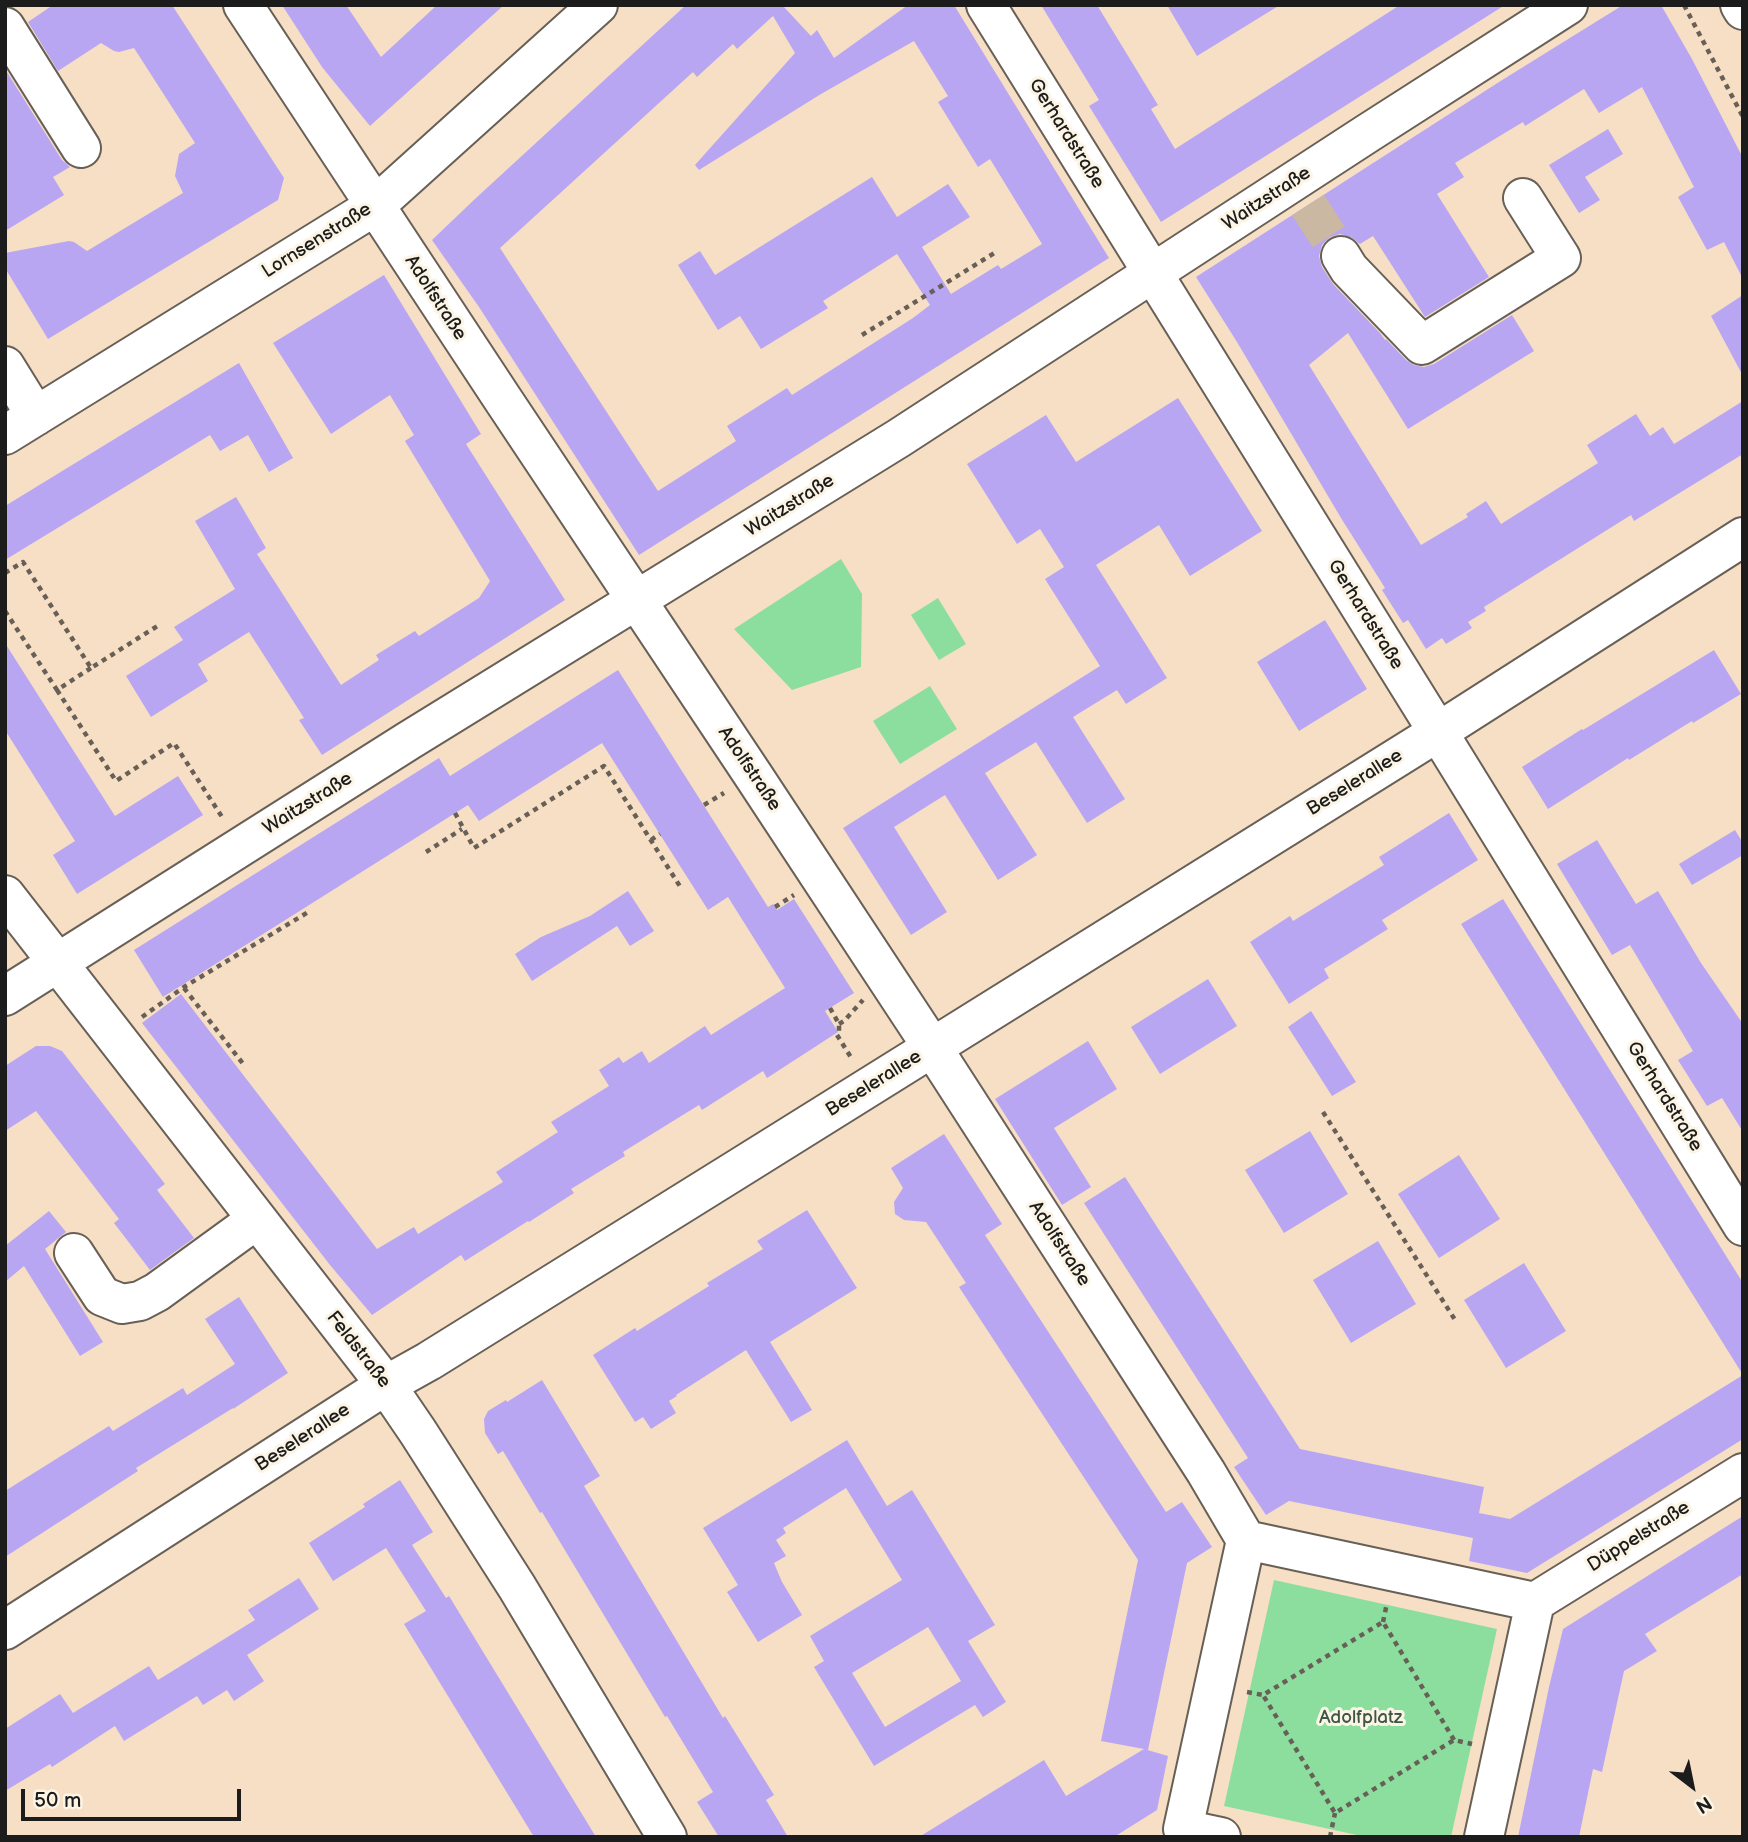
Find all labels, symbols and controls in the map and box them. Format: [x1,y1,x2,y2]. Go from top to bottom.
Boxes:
street label: Gerhardstraße [1023,75,1109,193]
street label: Waitzstraße [1219,162,1315,236]
street label: Lornsenstraße [258,198,376,284]
street label: Adolfstraße [399,251,471,345]
street label: Waitzstraße [741,470,839,542]
street label: Gerhardstraße [1322,556,1408,674]
street label: Adolfstraße [712,722,786,816]
street label: Beselerallee [1303,745,1407,821]
street label: Waitzstraße [259,768,357,840]
street label: Gerhardstraße [1621,1038,1707,1156]
street label: Beselerallee [822,1046,926,1122]
street label: Adolfstraße [1023,1197,1095,1291]
street label: Feldstraße [321,1307,395,1393]
street label: Beselerallee [251,1399,355,1477]
street label: Düppelstraße [1584,1496,1694,1578]
park label: Adolfplatz [1319,1707,1403,1729]
north arrow [1657,1751,1727,1821]
scale bar [24,1776,245,1820]
text: 50 m [34,1788,81,1813]
text: N [1691,1791,1716,1818]

